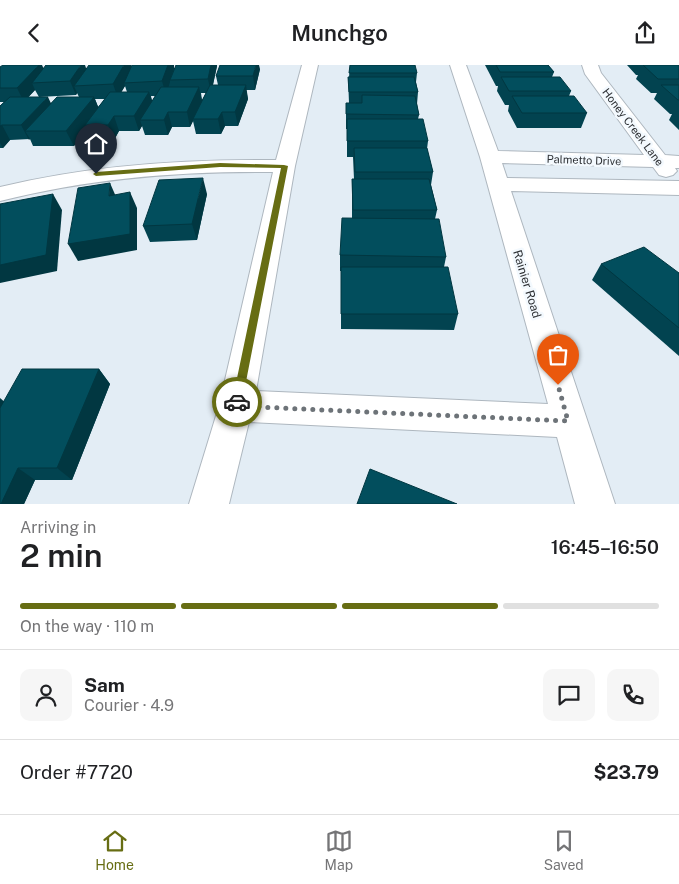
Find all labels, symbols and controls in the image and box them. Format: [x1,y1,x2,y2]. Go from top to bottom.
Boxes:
icon: back [20,19,48,47]
icon: share [631,19,659,47]
text: Munchgo [291,20,388,46]
street label: Honey Creek Lane [600,86,666,168]
pin [75,123,117,174]
icon: home [82,130,110,158]
street label: Palmetto Drive [546,153,622,167]
street label: Rainier Road [510,248,544,320]
pin [537,334,579,385]
icon: bag [544,341,572,369]
courier [212,377,262,427]
icon: car [223,388,251,416]
text: Arriving in [20,518,96,537]
text: 16:45–16:50 [551,536,659,558]
text: 2 min [20,537,103,574]
text: On the way · 110 m [20,617,154,636]
button: person [20,669,72,721]
button: chat [543,669,595,721]
button: phone [607,669,659,721]
text: Sam [84,674,125,696]
text: Courier · 4.9 [84,696,174,715]
text: Order #7720 [20,761,133,783]
text: $23.79 [594,761,659,783]
tab: Home [95,827,134,873]
tab: Map [325,827,353,873]
tab: Saved [544,827,584,873]

